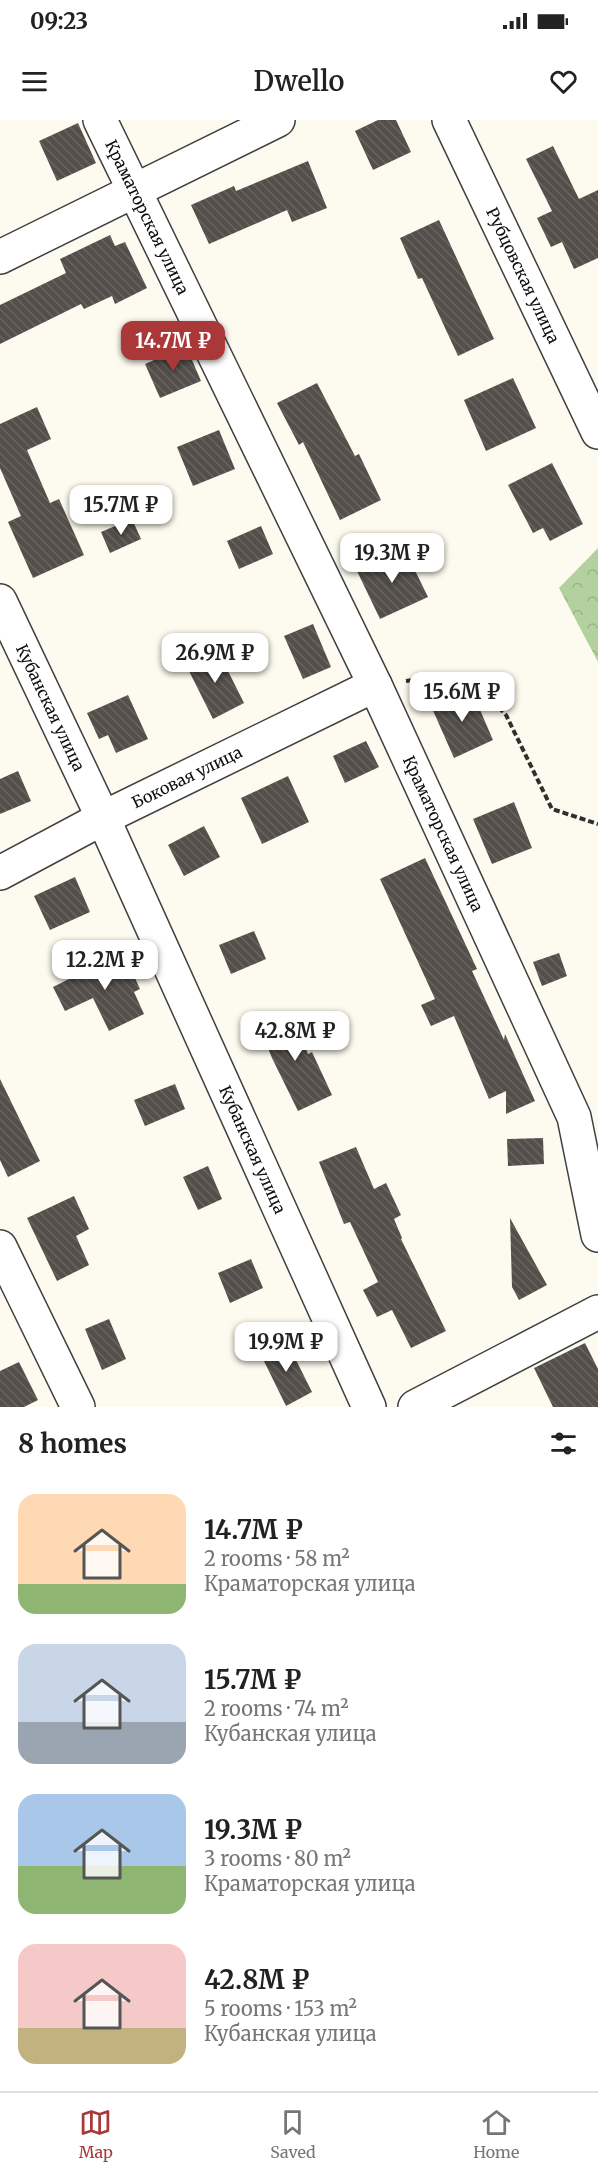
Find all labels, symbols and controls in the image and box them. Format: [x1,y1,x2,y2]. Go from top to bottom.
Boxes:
text: 09:23 [30,7,88,35]
text: Dwello [253,64,345,98]
icon: menu [18,65,51,98]
icon: heart [547,65,580,98]
street label: Краматорская улица [101,137,194,298]
street label: Рубцовская улица [482,204,564,347]
pin: 14.7M ₽ [118,321,228,372]
text: 14.7M ₽ [135,328,211,353]
pin: 15.7M ₽ [66,485,176,536]
text: 15.7M ₽ [83,492,159,517]
pin: 19.3M ₽ [337,533,447,584]
text: 19.3M ₽ [354,540,430,565]
pin: 26.9M ₽ [160,633,270,684]
text: 26.9M ₽ [176,640,254,665]
street label: Кубанская улица [12,641,89,775]
pin: 15.6M ₽ [407,672,517,723]
text: 15.6M ₽ [424,679,500,704]
street label: Боковая улица [128,741,246,812]
street label: Краматорская улица [399,753,488,915]
pin: 12.2M ₽ [50,940,160,991]
text: 12.2M ₽ [66,947,144,972]
pin: 42.8M ₽ [240,1011,350,1062]
text: 42.8M ₽ [254,1018,336,1043]
street label: Кубанская улица [215,1082,290,1217]
pin: 19.9M ₽ [231,1322,341,1373]
text: 19.9M ₽ [249,1329,323,1354]
text: 8 homes [18,1427,127,1460]
icon: filters [547,1427,580,1460]
text: 14.7M ₽ [204,1513,303,1546]
icon: home [66,1518,138,1590]
text: 2 rooms · 58 m² [204,1546,350,1571]
text: Краматорская улица [204,1571,416,1596]
text: 15.7M ₽ [204,1663,302,1696]
icon: home [66,1668,138,1740]
text: 2 rooms · 74 m² [204,1696,349,1721]
text: Кубанская улица [204,1721,377,1746]
text: 19.3M ₽ [204,1813,302,1846]
icon: home [66,1818,138,1890]
text: 3 rooms · 80 m² [204,1846,351,1871]
text: Краматорская улица [204,1871,416,1896]
text: 42.8M ₽ [204,1963,310,1996]
icon: home [66,1968,138,2040]
text: 5 rooms · 153 m² [204,1996,357,2021]
text: Кубанская улица [204,2021,377,2046]
tab: Map [79,2106,113,2162]
tab: Saved [270,2106,316,2162]
tab: Home [473,2106,519,2162]

